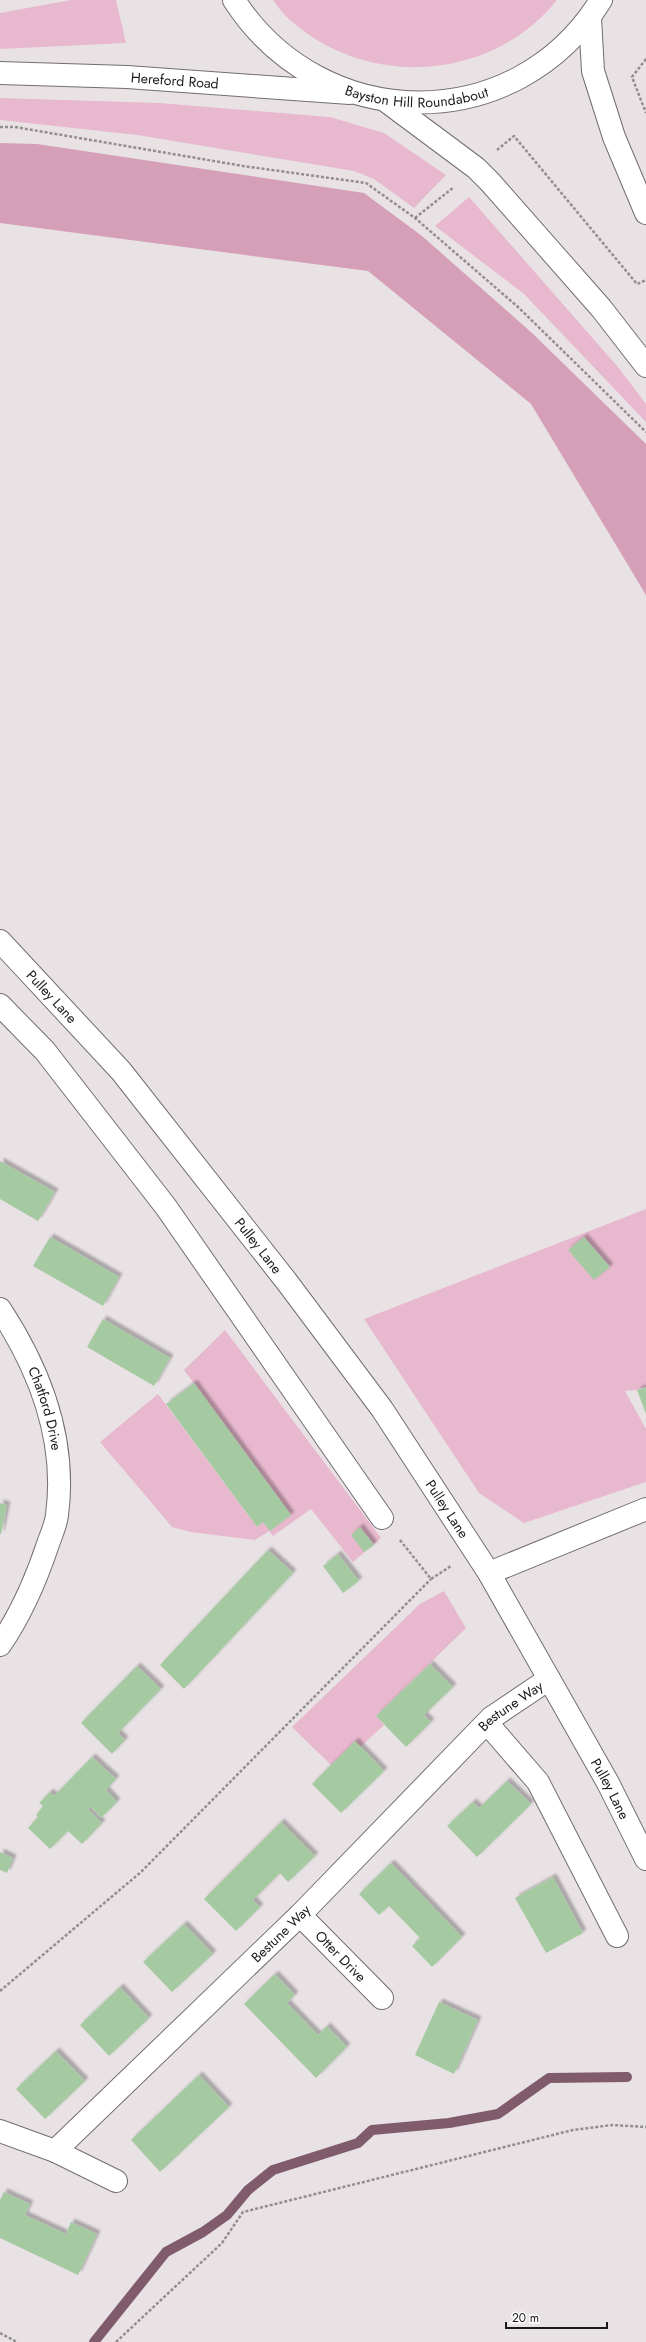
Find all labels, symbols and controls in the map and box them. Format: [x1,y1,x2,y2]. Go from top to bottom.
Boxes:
street label: Hereford Road [130,67,219,94]
street label: Bayston Hill Roundabout [342,80,491,112]
street label: Pulley Lane [22,966,82,1028]
street label: Pulley Lane [230,1214,287,1278]
street label: Chatford Drive [23,1363,67,1452]
street label: Pulley Lane [421,1476,474,1542]
street label: Bestune Way [473,1675,548,1736]
street label: Pulley Lane [586,1755,634,1823]
street label: Bestune Way [247,1900,315,1967]
street label: Otter Drive [311,1926,371,1986]
scale bar [506,2304,607,2330]
text: 20 m [512,2309,539,2327]

